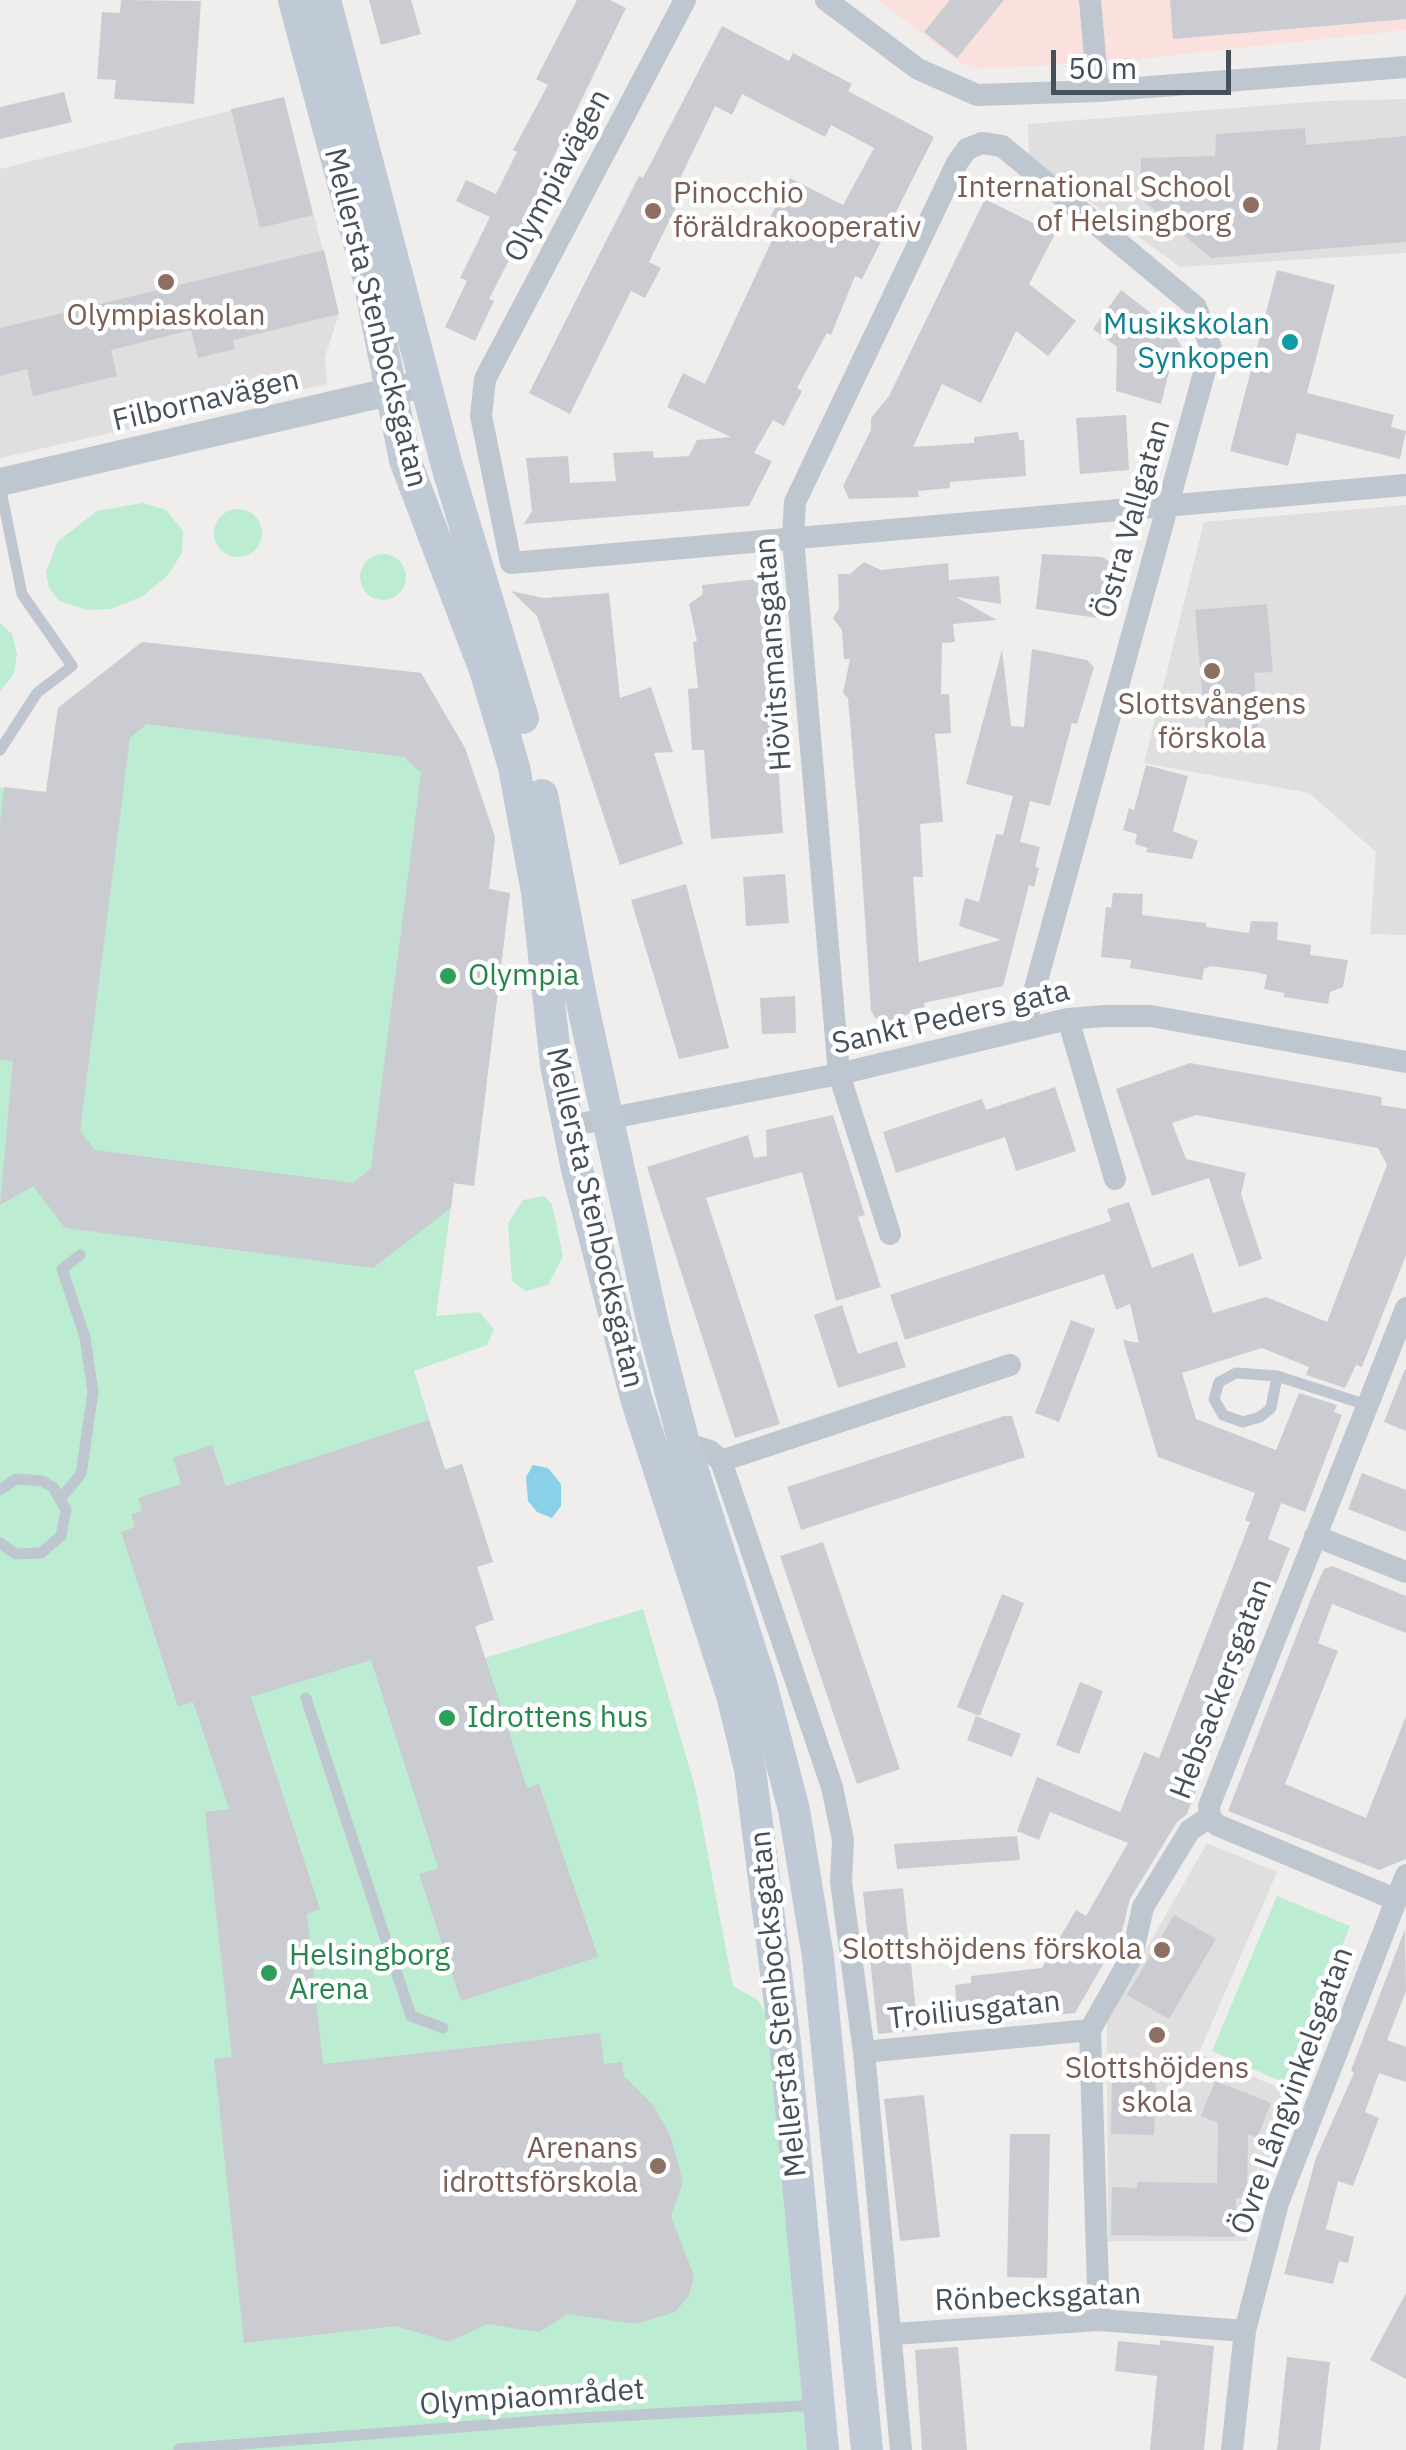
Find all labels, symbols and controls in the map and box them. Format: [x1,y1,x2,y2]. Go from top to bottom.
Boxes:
scale bar [1056,30,1236,92]
text: 50 m [1068,48,1137,87]
street label: Olympiavägen [497,83,619,269]
street label: Mellersta Stenbocksgatan [315,145,435,491]
place label: International School of Helsingborg [957,170,1231,240]
place label: Pinocchio föräldrakooperativ [673,176,921,246]
marker: International School of Helsingborg [1240,194,1262,216]
marker: Pinocchio föräldrakooperativ [642,200,664,222]
marker: Olympiaskolan [155,271,177,293]
place label: Olympiaskolan [66,298,266,334]
place label: Musikskolan Synkopen [1103,307,1270,378]
marker: Musikskolan Synkopen [1279,331,1301,353]
street label: Filbornavägen [109,362,303,440]
street label: Östra Vallgatan [1087,415,1179,623]
street label: Hövitsmansgatan [748,536,800,772]
marker: Slottsvångens förskola [1201,660,1223,682]
place label: Slottsvångens förskola [1118,687,1306,758]
place label: Olympia [468,958,579,994]
marker: Olympia [437,965,459,987]
street label: Sankt Peders gata [829,973,1073,1063]
street label: Mellersta Stenbocksgatan [537,1044,651,1392]
street label: Hebsackersgatan [1163,1574,1281,1804]
place label: Idrottens hus [467,1700,648,1736]
marker: Idrottens hus [436,1707,458,1729]
street label: Mellersta Stenbocksgatan [743,1829,815,2179]
place label: Slottshöjdens förskola [842,1932,1142,1968]
place label: Helsingborg Arena [289,1938,450,2008]
marker: Slottshöjdens förskola [1151,1939,1173,1961]
street label: Övre Långvinkelsgatan [1224,1942,1362,2240]
marker: Helsingborg Arena [258,1962,280,1984]
street label: Troiliusgatan [886,1984,1062,2038]
marker: Slottshöjdens skola [1146,2024,1168,2046]
place label: Slottshöjdens skola [1065,2051,1249,2122]
place label: Arenans idrottsförskola [442,2131,638,2202]
marker: Arenans idrottsförskola [647,2155,669,2177]
street label: Rönbecksgatan [934,2276,1142,2320]
street label: Olympiaområdet [418,2372,646,2424]

